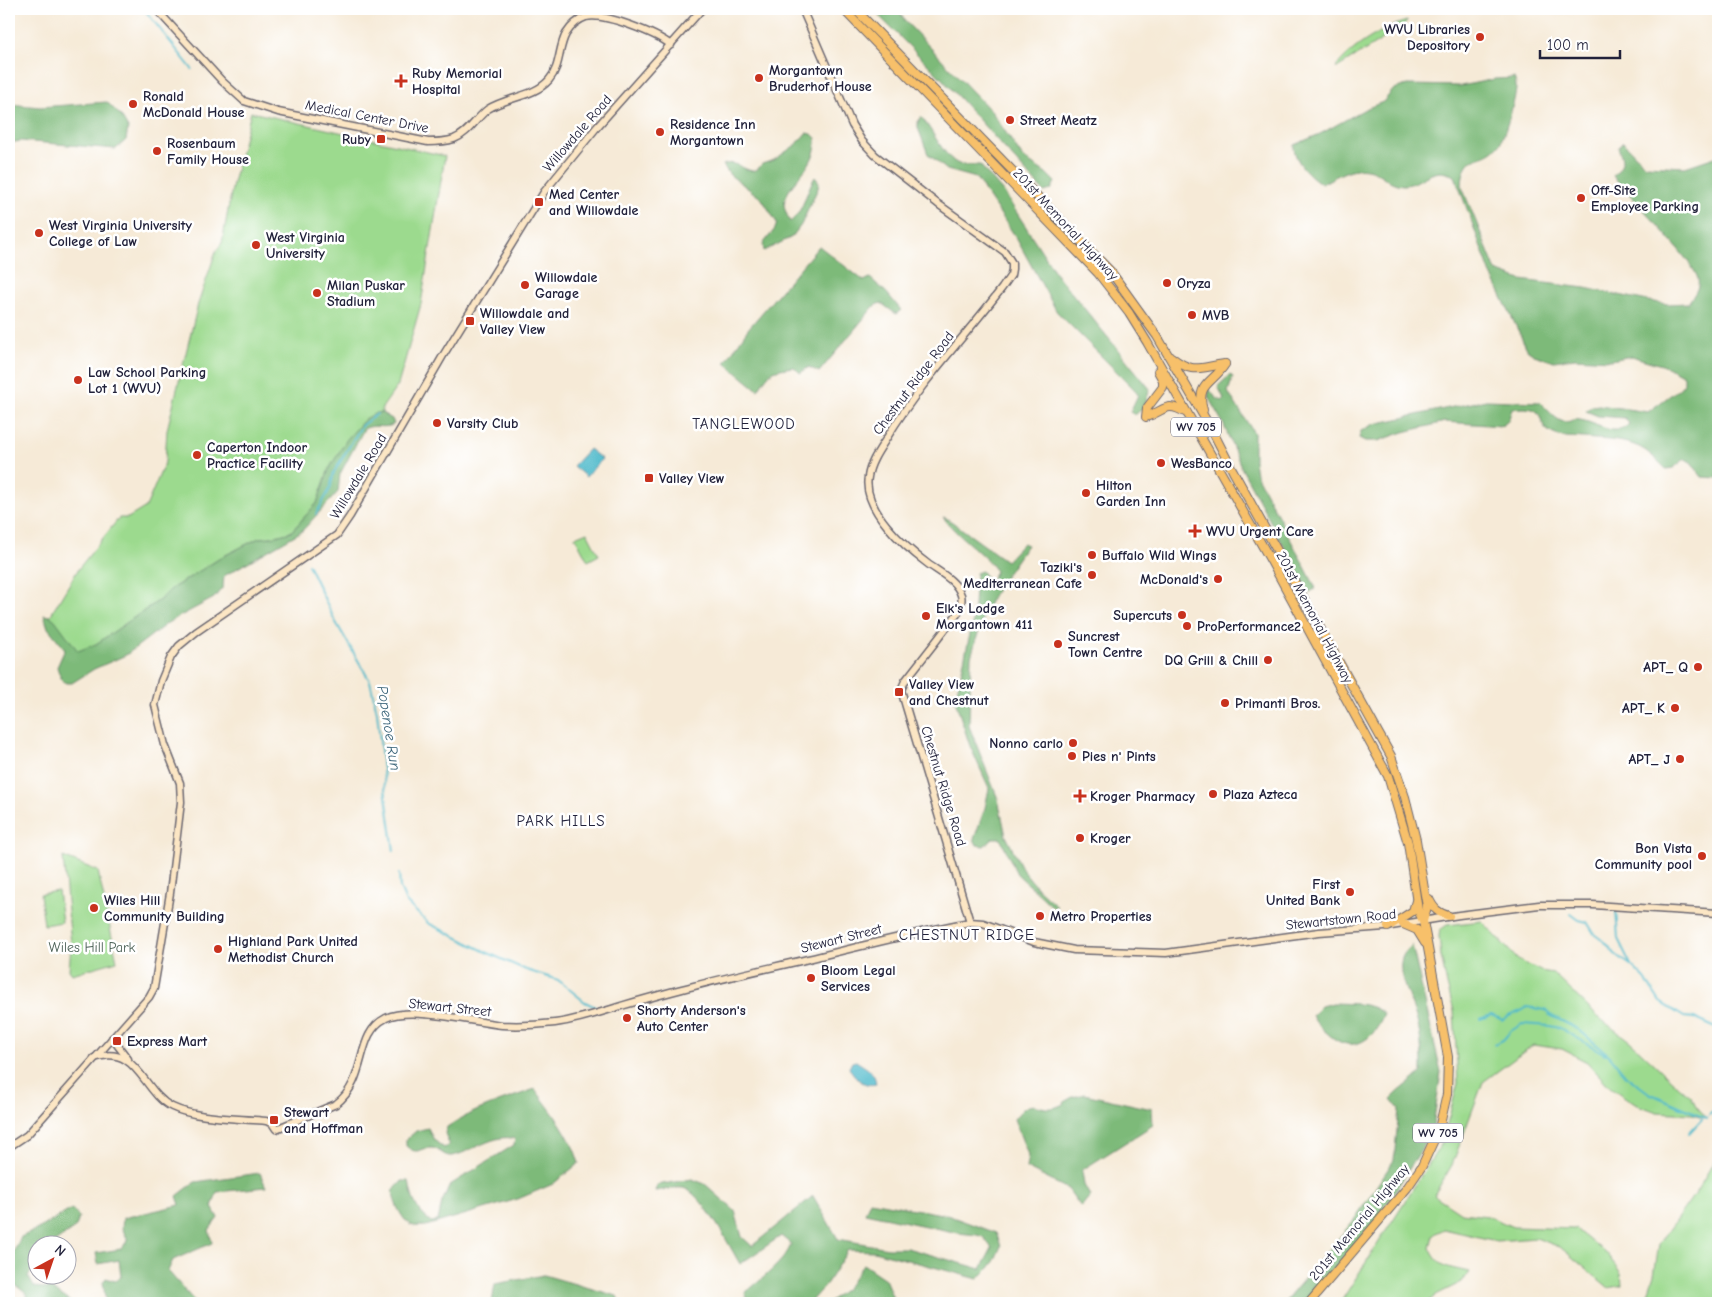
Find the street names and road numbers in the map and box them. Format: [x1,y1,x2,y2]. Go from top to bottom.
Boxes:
street label: Willowdale Road [539,91,615,175]
street label: Medical Center Drive [304,96,430,137]
street label: 201st Memorial Highway [1009,165,1123,284]
street label: Chestnut Ridge Road [869,328,958,438]
road number: WV 705 [1171,418,1221,437]
street label: Willowdale Road [326,431,391,522]
street label: 201st Memorial Highway [1273,548,1357,687]
street label: Chestnut Ridge Road [917,724,970,848]
street label: Stewartstown Road [1285,905,1397,934]
street label: Stewart Street [799,920,884,957]
street label: Stewart Street [408,995,493,1020]
road number: WV 705 [1413,1124,1463,1142]
street label: 201st Memorial Highway [1306,1160,1414,1284]

